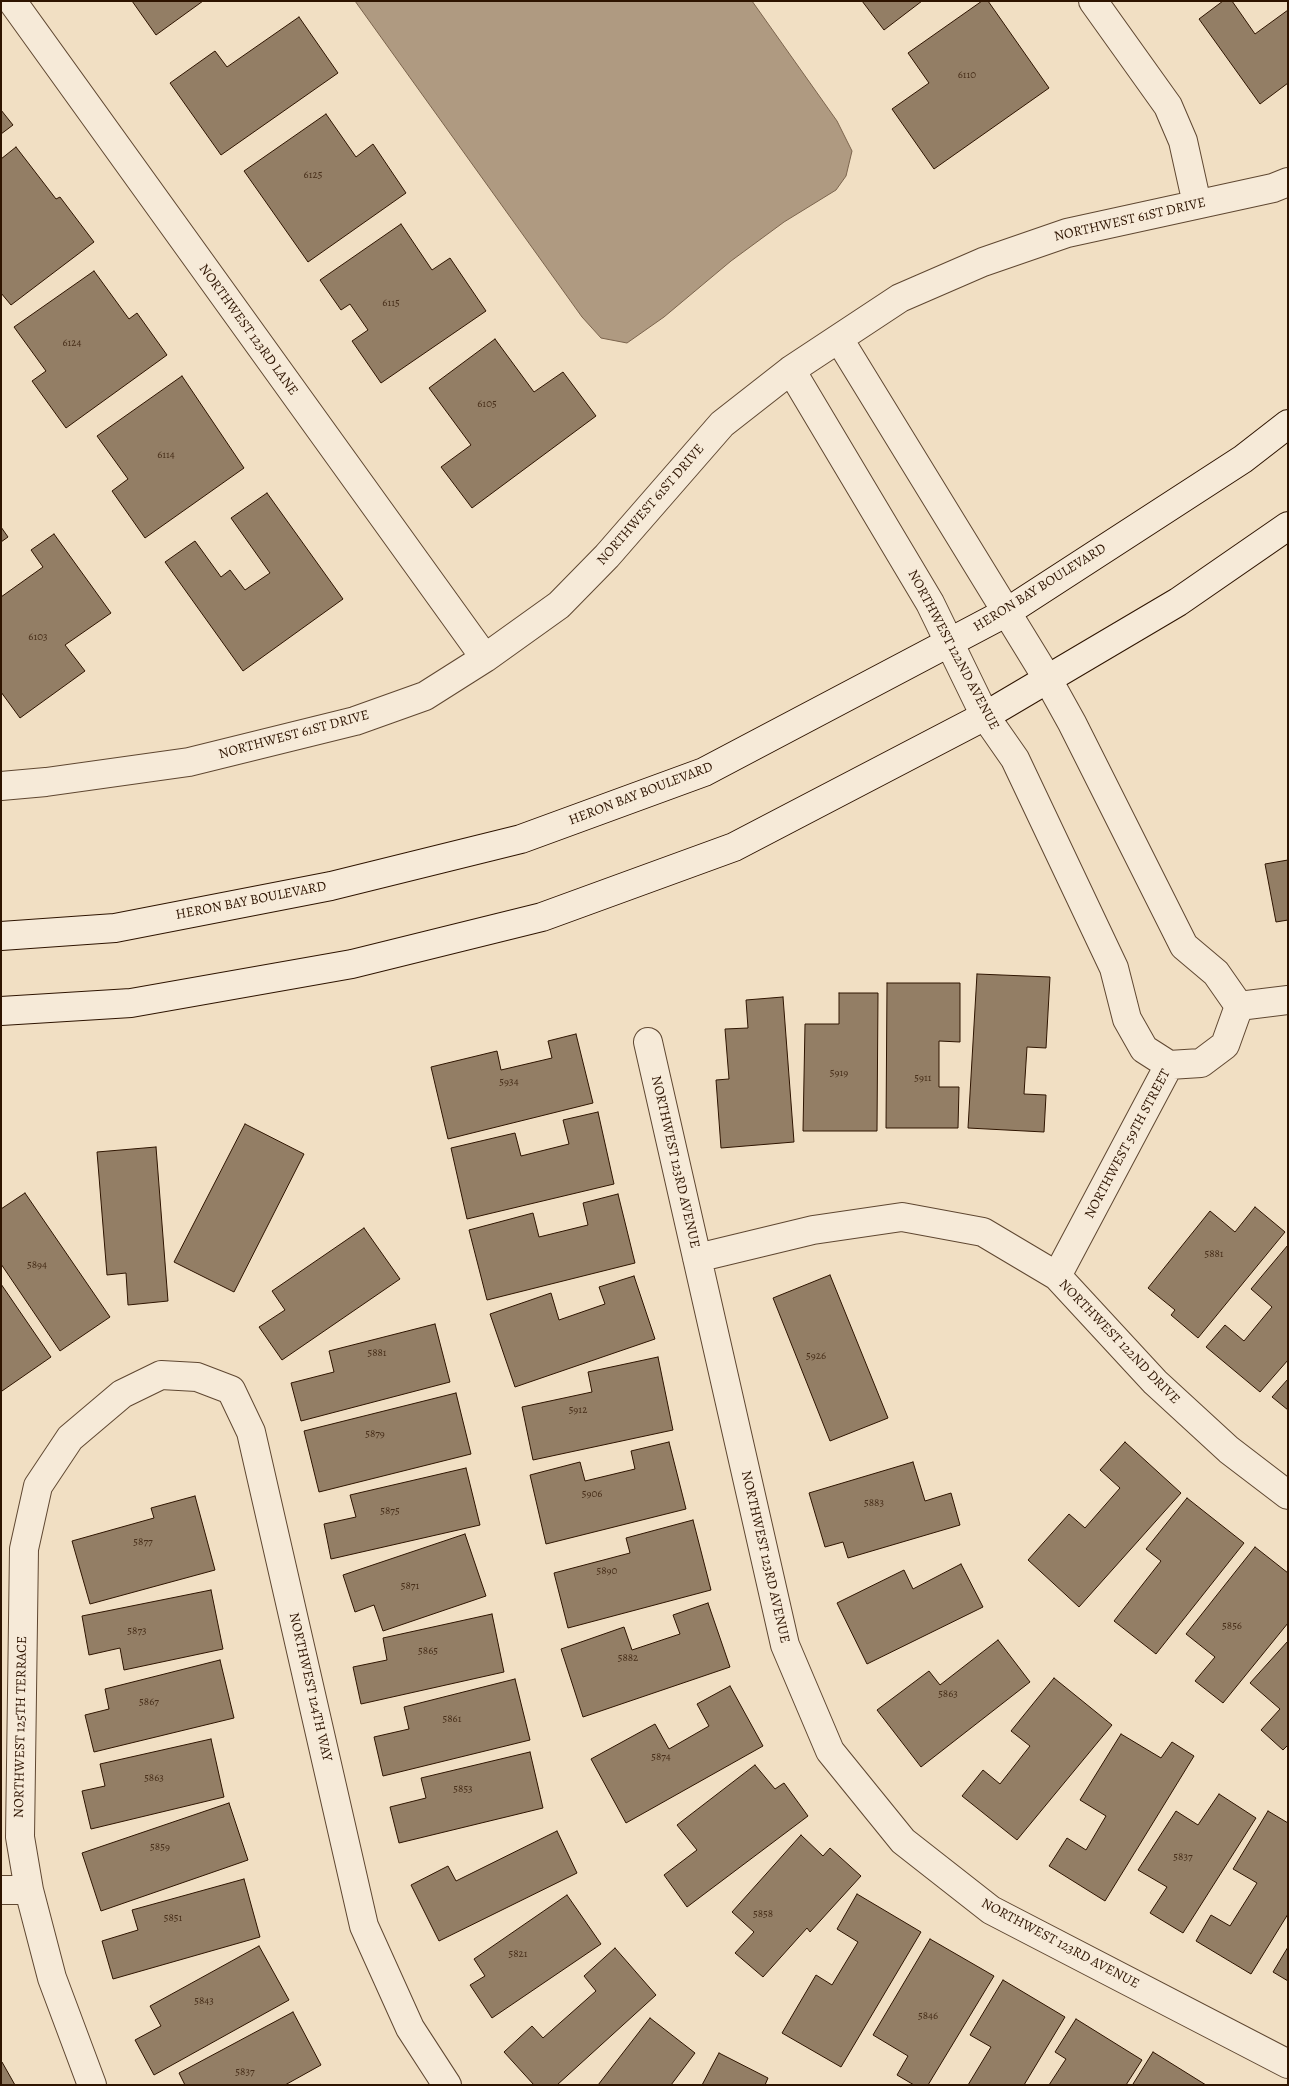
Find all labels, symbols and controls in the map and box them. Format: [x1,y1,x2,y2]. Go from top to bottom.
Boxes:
house number: 6110 [958,68,976,82]
house number: 6125 [304,168,322,182]
street label: NORTHWEST 61ST DRIVE [1053,194,1207,246]
street label: NORTHWEST 123RD LANE [195,261,301,399]
house number: 6115 [382,296,400,310]
house number: 6124 [62,336,82,350]
house number: 6105 [477,397,497,411]
street label: NORTHWEST 61ST DRIVE [594,441,708,569]
house number: 6114 [157,448,175,462]
street label: HERON BAY BOULEVARD [971,540,1109,636]
street label: NORTHWEST 122ND AVENUE [904,567,1002,733]
house number: 6103 [28,630,48,644]
street label: NORTHWEST 61ST DRIVE [217,707,371,763]
street label: HERON BAY BOULEVARD [566,759,716,829]
street label: HERON BAY BOULEVARD [174,878,328,924]
house number: 5919 [830,1066,848,1080]
street label: NORTHWEST 59TH STREET [1081,1066,1175,1222]
house number: 5911 [914,1071,932,1085]
street label: NORTHWEST 123RD AVENUE [647,1074,703,1250]
house number: 5934 [499,1075,519,1089]
house number: 5881 [1204,1247,1224,1261]
house number: 5894 [27,1258,47,1272]
street label: NORTHWEST 122ND DRIVE [1055,1276,1183,1408]
house number: 5881 [367,1346,387,1360]
house number: 5926 [806,1349,826,1363]
house number: 5912 [569,1403,587,1417]
house number: 5879 [365,1427,385,1441]
street label: NORTHWEST 123RD AVENUE [737,1469,793,1645]
house number: 5906 [582,1487,602,1501]
house number: 5883 [864,1496,884,1510]
house number: 5875 [380,1504,400,1518]
house number: 5877 [133,1535,153,1549]
house number: 5890 [597,1564,617,1578]
house number: 5871 [401,1579,419,1593]
street label: NORTHWEST 124TH WAY [285,1611,335,1763]
house number: 5856 [1222,1619,1242,1633]
house number: 5873 [127,1624,147,1638]
street label: NORTHWEST 125TH TERRACE [11,1636,31,1818]
house number: 5865 [418,1644,438,1658]
house number: 5882 [618,1651,638,1665]
house number: 5863 [938,1687,958,1701]
house number: 5867 [139,1695,159,1709]
house number: 5861 [443,1712,461,1726]
house number: 5874 [651,1750,671,1764]
house number: 5863 [144,1771,164,1785]
house number: 5853 [453,1782,473,1796]
house number: 5859 [150,1840,170,1854]
house number: 5837 [1173,1850,1193,1864]
street label: NORTHWEST 123RD AVENUE [978,1895,1142,1993]
house number: 5858 [753,1907,773,1921]
house number: 5851 [164,1911,182,1925]
house number: 5821 [508,1947,528,1961]
house number: 5843 [194,1994,214,2008]
house number: 5846 [918,2009,938,2023]
house number: 5837 [235,2065,255,2079]

